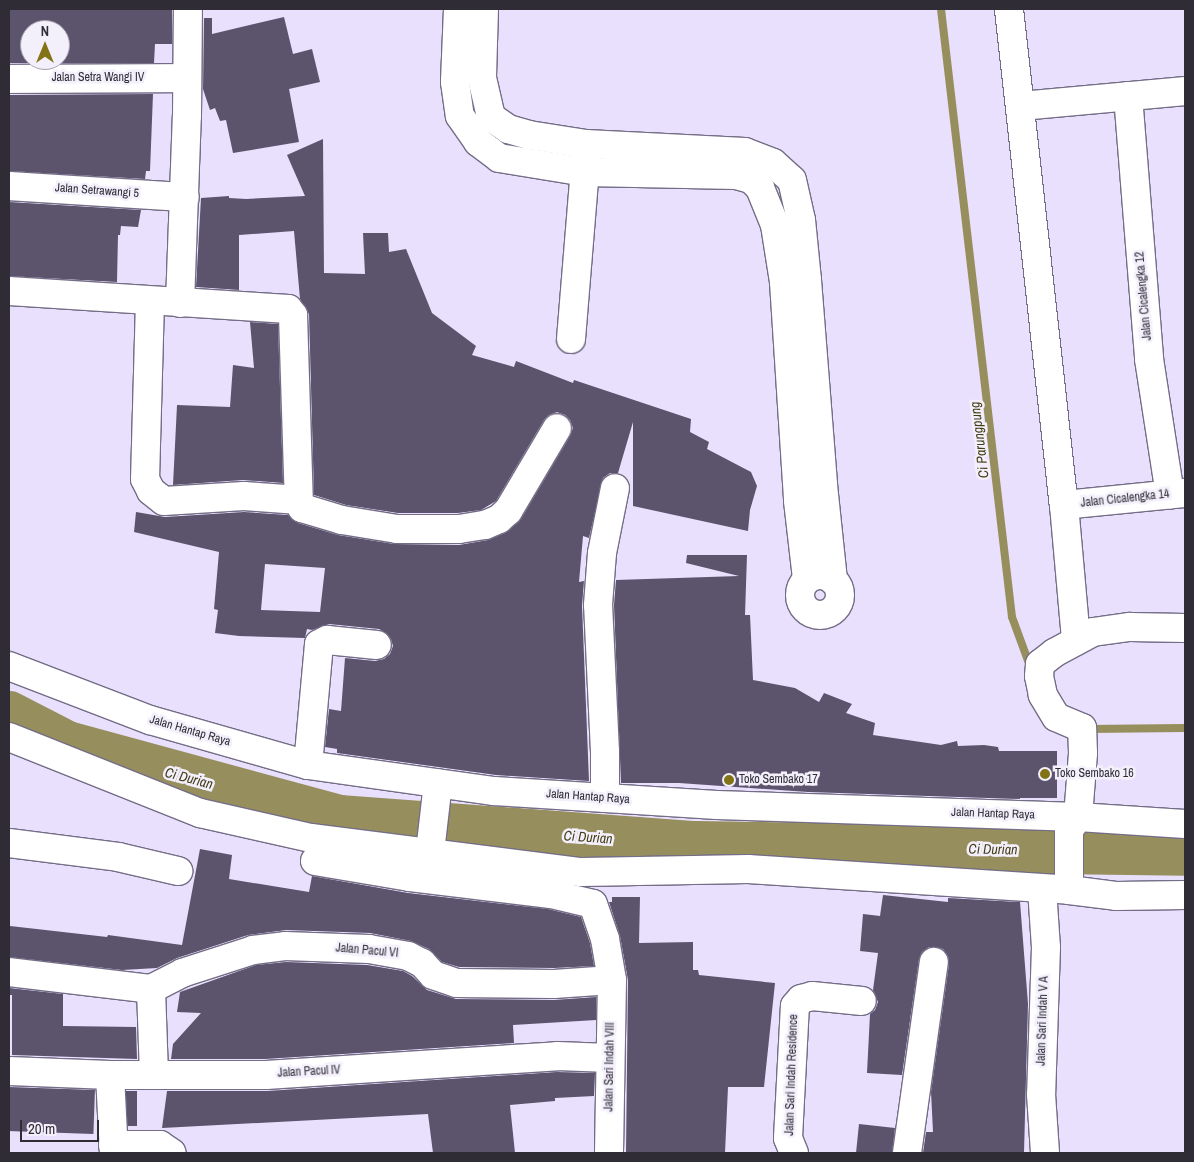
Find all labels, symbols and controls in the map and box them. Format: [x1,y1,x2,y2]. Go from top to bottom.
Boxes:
north arrow [20,20,70,70]
text: N [41,22,49,40]
street label: Jalan Setra Wangi IV [52,71,144,85]
street label: Jalan Setrawangi 5 [54,181,140,201]
street label: Jalan Cicalengka 12 [1133,251,1155,341]
water label: Ci Parungpung [966,401,992,479]
street label: Jalan Cicalengka 14 [1080,487,1170,511]
street label: Jalan Hantap Raya [148,713,232,749]
water label: Ci Durian [163,764,215,792]
place label: Toko Sembako 16 [1055,767,1134,781]
marker: Toko Sembako 16 [1039,768,1051,780]
place label: Toko Sembako 17 [739,773,818,787]
marker: Toko Sembako 17 [723,774,735,786]
street label: Jalan Hantap Raya [546,787,630,807]
street label: Jalan Hantap Raya [951,805,1035,823]
water label: Ci Durian [563,827,613,847]
water label: Ci Durian [968,840,1018,858]
street label: Jalan Pacul VI [335,941,399,961]
street label: Jalan Sari Indah V A [1034,976,1052,1066]
street label: Jalan Sari Indah Residence [783,1014,801,1136]
street label: Jalan Sari Indah VIII [602,1022,618,1112]
street label: Jalan Pacul IV [277,1063,341,1081]
scale bar [22,1110,101,1142]
text: 20 m [28,1118,55,1139]

